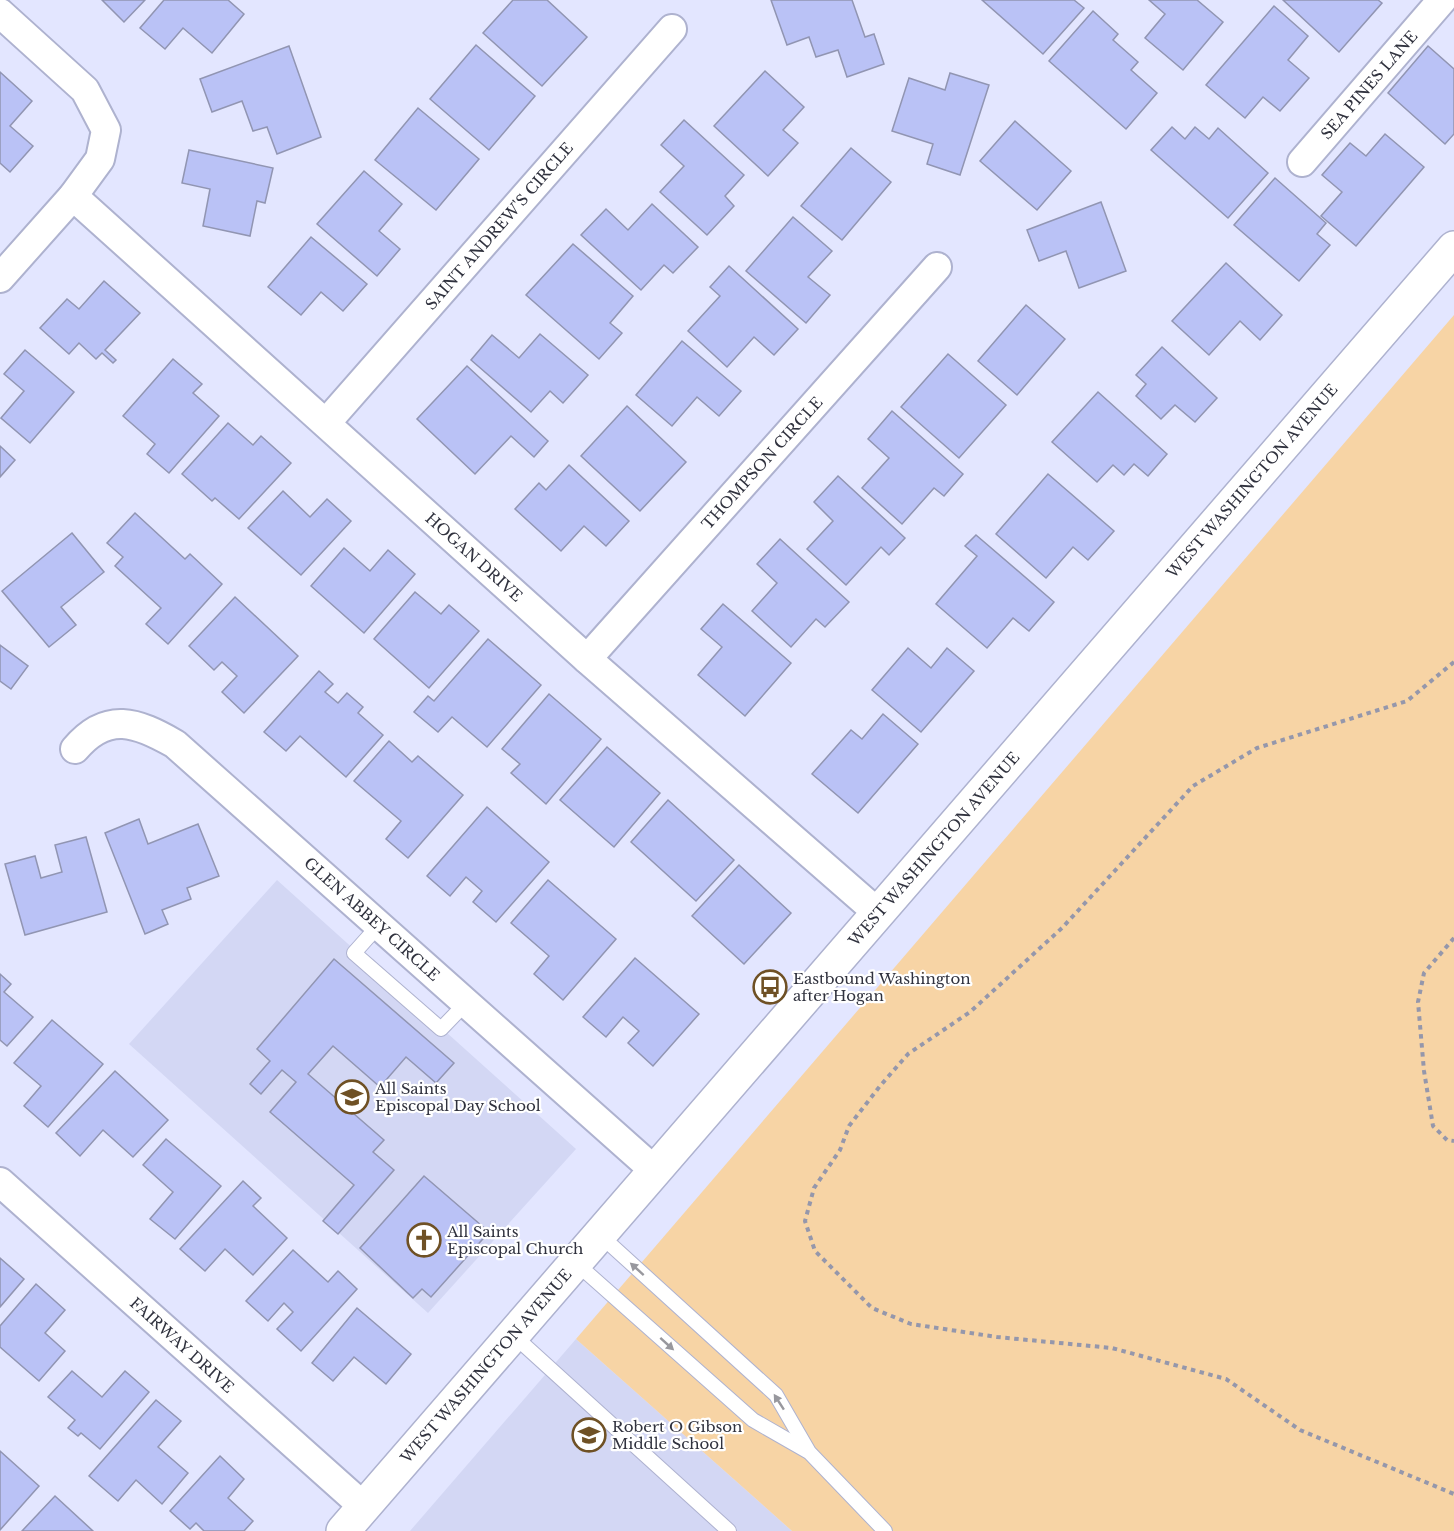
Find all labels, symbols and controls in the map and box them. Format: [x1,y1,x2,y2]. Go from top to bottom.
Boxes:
street label: SEA PINES LANE [1317,27,1421,143]
street label: SAINT ANDREW'S CIRCLE [421,138,577,314]
street label: WEST WASHINGTON AVENUE [1162,380,1342,583]
street label: THOMPSON CIRCLE [698,393,827,533]
street label: HOGAN DRIVE [422,508,526,606]
street label: WEST WASHINGTON AVENUE [844,748,1024,951]
street label: GLEN ABBEY CIRCLE [300,853,444,985]
bus stop icon: Eastbound Washington after Hogan [752,969,788,1005]
place label: Eastbound Washington after Hogan [793,969,971,1005]
school or university icon: All Saints Episcopal Day School [334,1079,370,1115]
place label: All Saints Episcopal Day School [374,1079,541,1115]
church icon: All Saints Episcopal Church [406,1222,442,1258]
place label: All Saints Episcopal Church [446,1222,583,1258]
one-way arrow [630,1262,645,1276]
street label: WEST WASHINGTON AVENUE [396,1265,576,1468]
street label: FAIRWAY DRIVE [126,1293,238,1397]
one-way arrow [659,1337,674,1350]
one-way arrow [774,1394,785,1410]
school or university icon: Robert O Gibson Middle School [571,1417,607,1453]
place label: Robert O Gibson Middle School [612,1417,742,1453]

